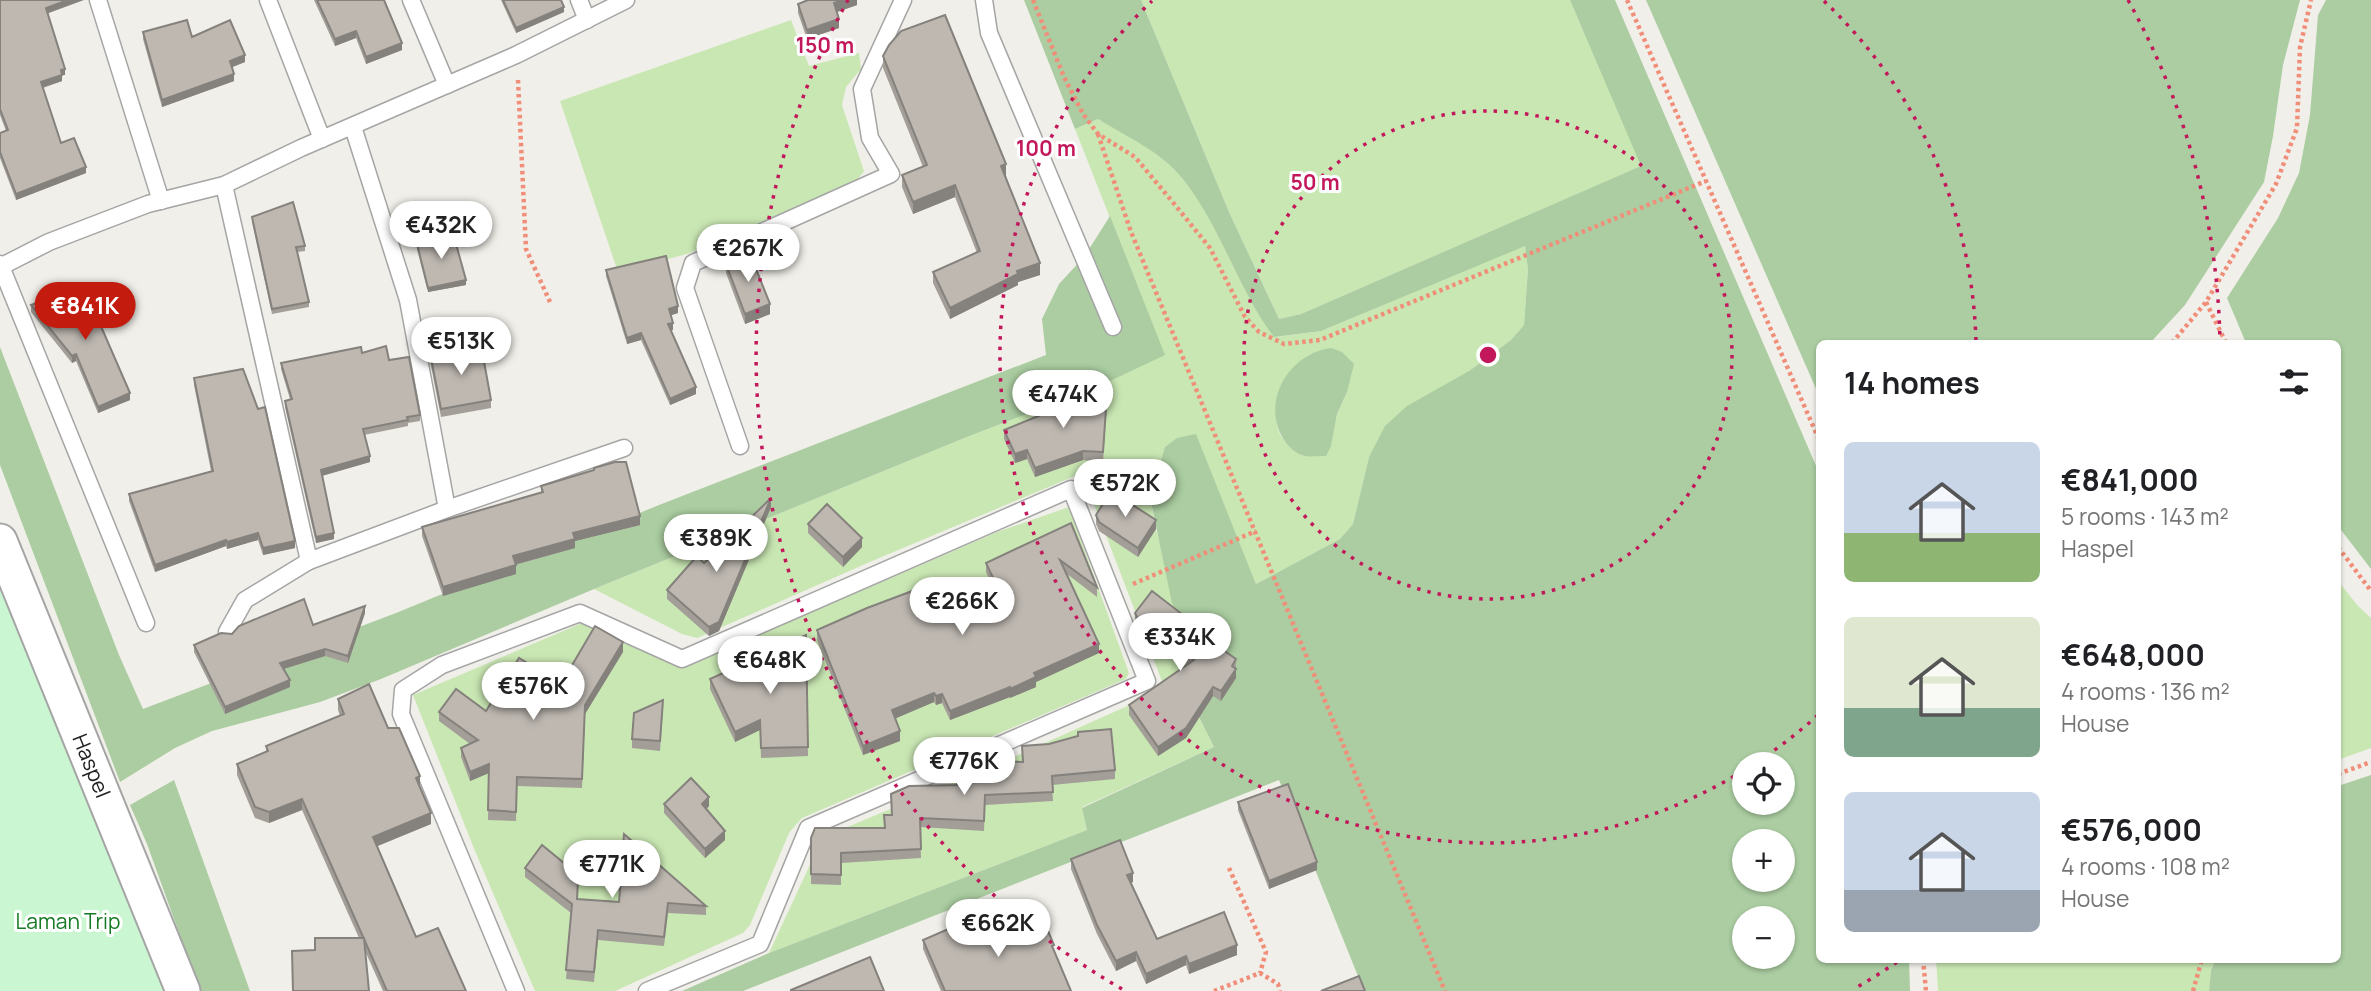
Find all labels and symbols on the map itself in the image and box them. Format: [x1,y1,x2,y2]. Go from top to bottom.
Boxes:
text: 150 m [796,31,854,59]
text: 100 m [1016,134,1076,162]
text: 50 m [1290,168,1340,196]
pin: €432K [392,202,490,261]
pin: €267K [699,224,797,284]
pin: €841K [36,282,134,342]
pin: €513K [412,318,510,377]
centre of rings [1476,343,1500,367]
pin: €474K [1014,370,1112,430]
pin: €572K [1076,460,1174,519]
pin: €389K [667,514,765,574]
pin: €266K [913,578,1011,637]
pin: €334K [1131,614,1229,673]
pin: €648K [721,636,819,696]
pin: €576K [484,662,582,722]
street label: Haspel [66,729,117,802]
pin: €776K [915,738,1013,797]
pin: €771K [563,841,661,900]
pin: €662K [949,900,1047,959]
park label: Laman Trip [16,907,120,935]

